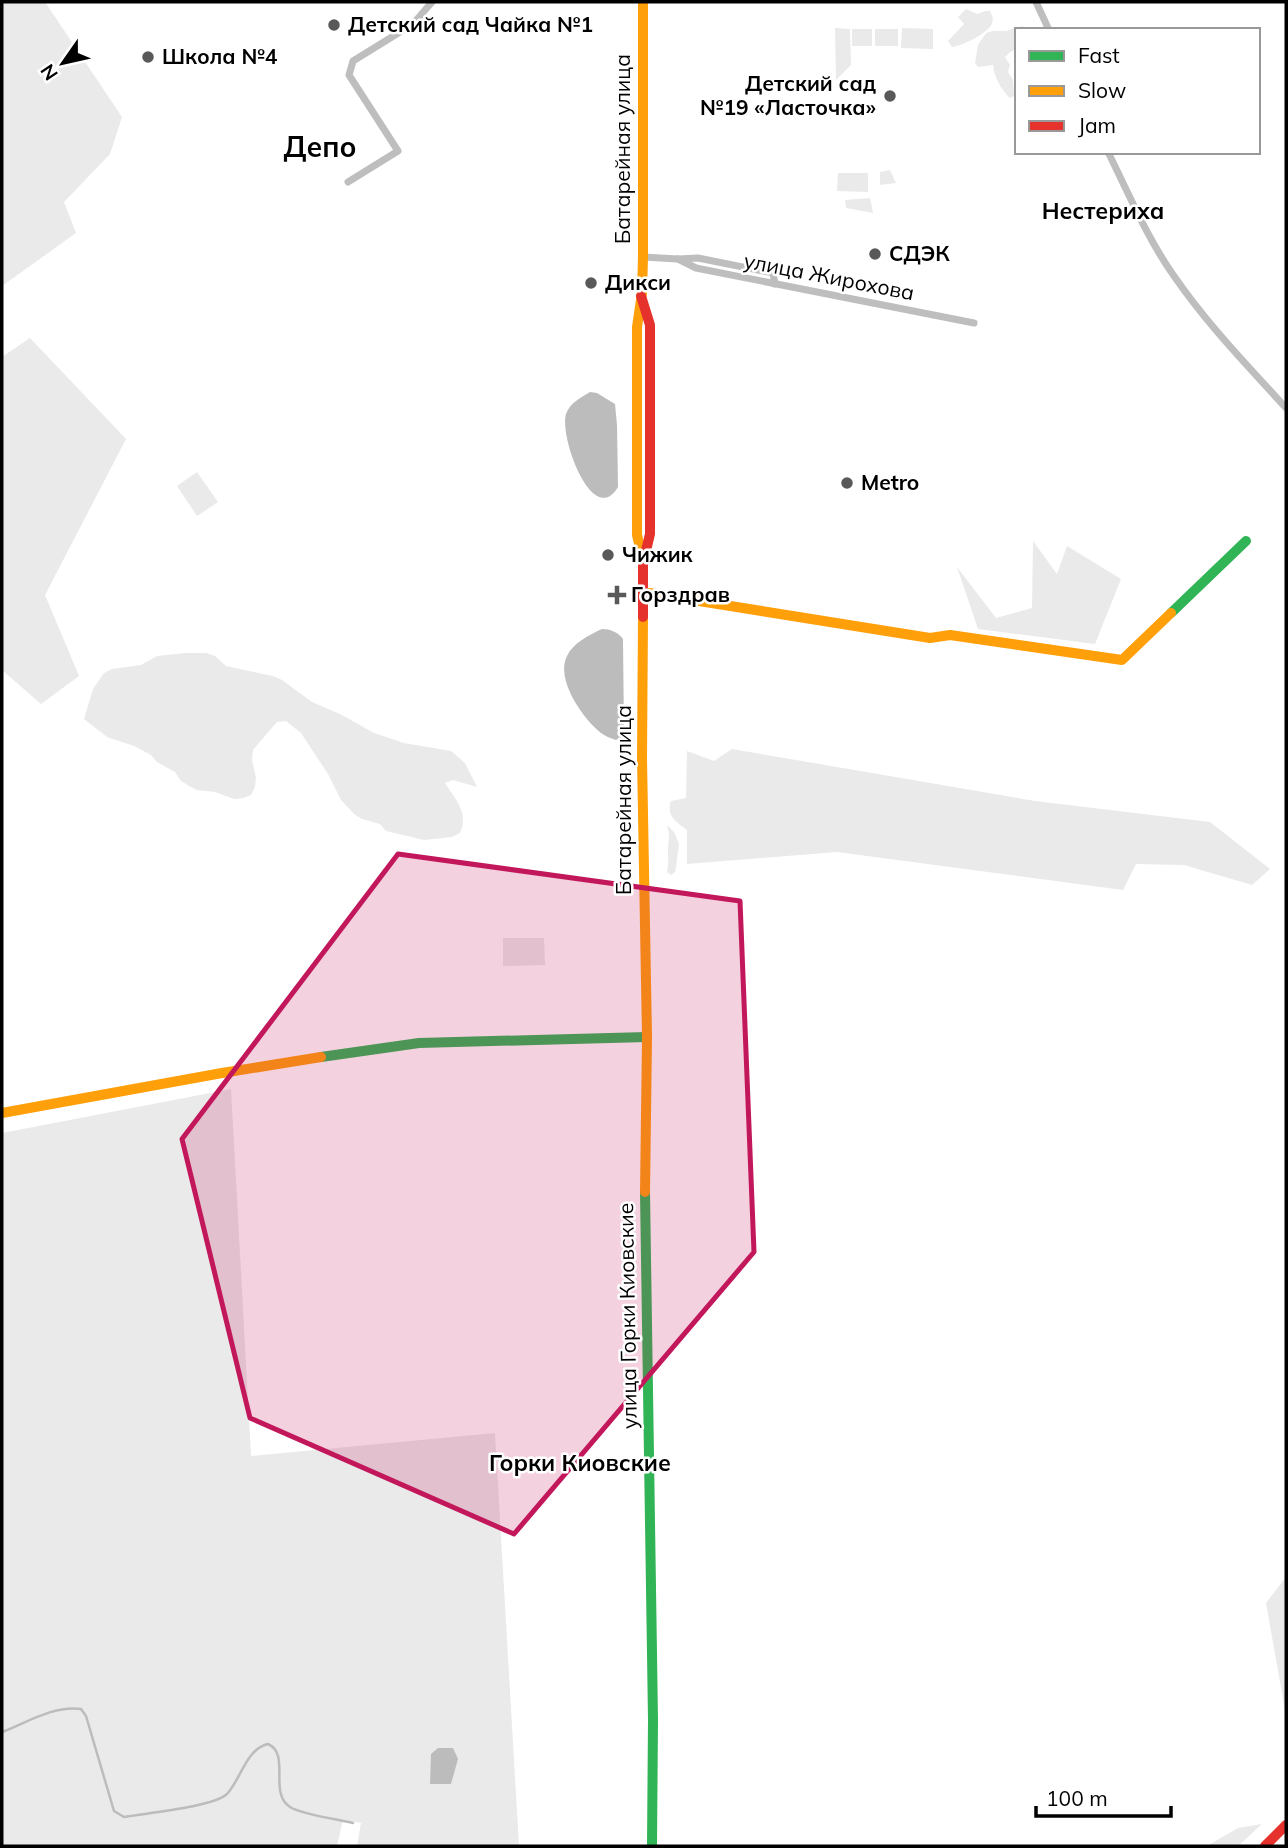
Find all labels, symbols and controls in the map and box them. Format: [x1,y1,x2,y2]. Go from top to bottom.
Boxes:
place label: Детский сад Чайка №1 [348,11,593,37]
marker: Детский сад Чайка №1 [326,17,342,33]
north arrow [28,28,98,98]
legend [1015,28,1260,154]
text: Fast [1078,42,1120,68]
place label: Школа №4 [162,43,278,69]
marker: Школа №4 [140,49,156,65]
street label: Батарейная улица [609,54,635,244]
text: N [35,60,63,85]
place label: Детский сад №19 «Ласточка» [700,70,876,120]
text: Slow [1078,77,1126,103]
marker: Детский сад №19 «Ласточка» [882,88,898,104]
text: Jam [1078,112,1116,138]
district label: Депо [284,129,356,164]
district label: Нестериха [1042,196,1164,225]
place label: СДЭК [889,240,950,266]
marker: СДЭК [867,246,883,262]
street label: улица Жирохова [742,247,917,305]
place label: Дикси [605,269,671,295]
marker: Дикси [583,275,599,291]
place label: Metro [861,469,919,495]
marker: Metro [839,475,855,491]
place label: Чижик [622,541,694,567]
marker: Чижик [600,547,616,563]
place label: Горздрав [631,581,730,607]
marker: Горздрав [609,587,625,603]
street label: Батарейная улица [610,705,636,895]
street label: улица Горки Киовские [612,1203,642,1429]
district label: Горки Киовские [489,1448,671,1477]
scale bar [1036,1774,1171,1818]
text: 100 m [1046,1785,1108,1811]

